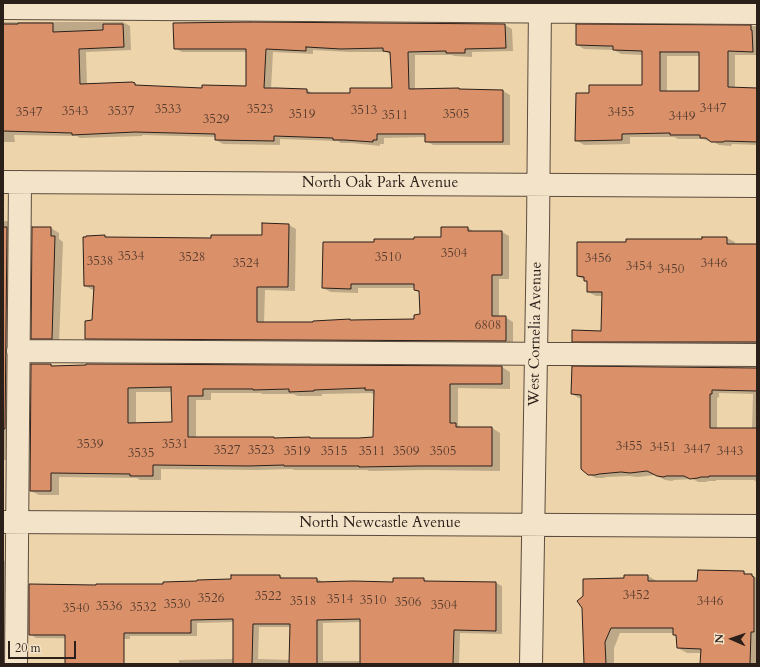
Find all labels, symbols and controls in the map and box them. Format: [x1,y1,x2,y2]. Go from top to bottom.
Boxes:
house number: 3447 [700,101,726,117]
house number: 3533 [155,102,181,118]
house number: 3523 [247,102,273,118]
house number: 3513 [351,103,377,119]
house number: 3543 [62,104,88,120]
house number: 3537 [108,104,134,120]
house number: 3547 [16,105,42,121]
house number: 3455 [608,105,634,121]
house number: 3519 [289,107,315,123]
house number: 3505 [443,107,469,123]
house number: 3511 [382,108,408,124]
house number: 3449 [669,109,695,125]
house number: 3529 [203,112,229,128]
street label: North Oak Park Avenue [302,175,458,193]
house number: 3504 [441,246,467,262]
house number: 3534 [118,249,144,265]
house number: 3528 [179,250,205,266]
house number: 3510 [375,250,401,266]
house number: 3456 [585,251,611,267]
house number: 3538 [87,254,113,270]
house number: 3524 [233,256,259,272]
house number: 3446 [701,256,727,272]
house number: 3454 [626,259,652,275]
street label: West Cornelia Avenue [526,261,546,407]
house number: 3450 [658,262,684,278]
house number: 6808 [475,318,501,334]
house number: 3539 [77,437,103,453]
house number: 3531 [162,437,188,453]
house number: 3455 [616,439,642,455]
house number: 3451 [650,440,676,456]
house number: 3447 [684,442,710,458]
house number: 3527 [214,443,240,459]
house number: 3523 [248,443,274,459]
house number: 3519 [284,444,310,460]
house number: 3515 [321,444,347,460]
house number: 3511 [359,444,385,460]
house number: 3509 [393,444,419,460]
house number: 3505 [430,444,456,460]
house number: 3443 [717,444,743,460]
house number: 3535 [128,446,154,462]
street label: North Newcastle Avenue [299,515,461,533]
house number: 3452 [623,588,649,604]
house number: 3522 [255,589,281,605]
house number: 3526 [198,591,224,607]
house number: 3514 [327,592,353,608]
house number: 3510 [360,593,386,609]
house number: 3518 [290,594,316,610]
house number: 3446 [697,594,723,610]
house number: 3506 [395,595,421,611]
house number: 3530 [164,597,190,613]
house number: 3504 [431,598,457,614]
house number: 3536 [96,599,122,615]
house number: 3532 [130,600,156,616]
house number: 3540 [63,601,89,617]
north arrow [712,619,752,659]
scale bar [10,633,78,659]
text: N [712,634,727,644]
text: 20 m [15,640,41,656]

